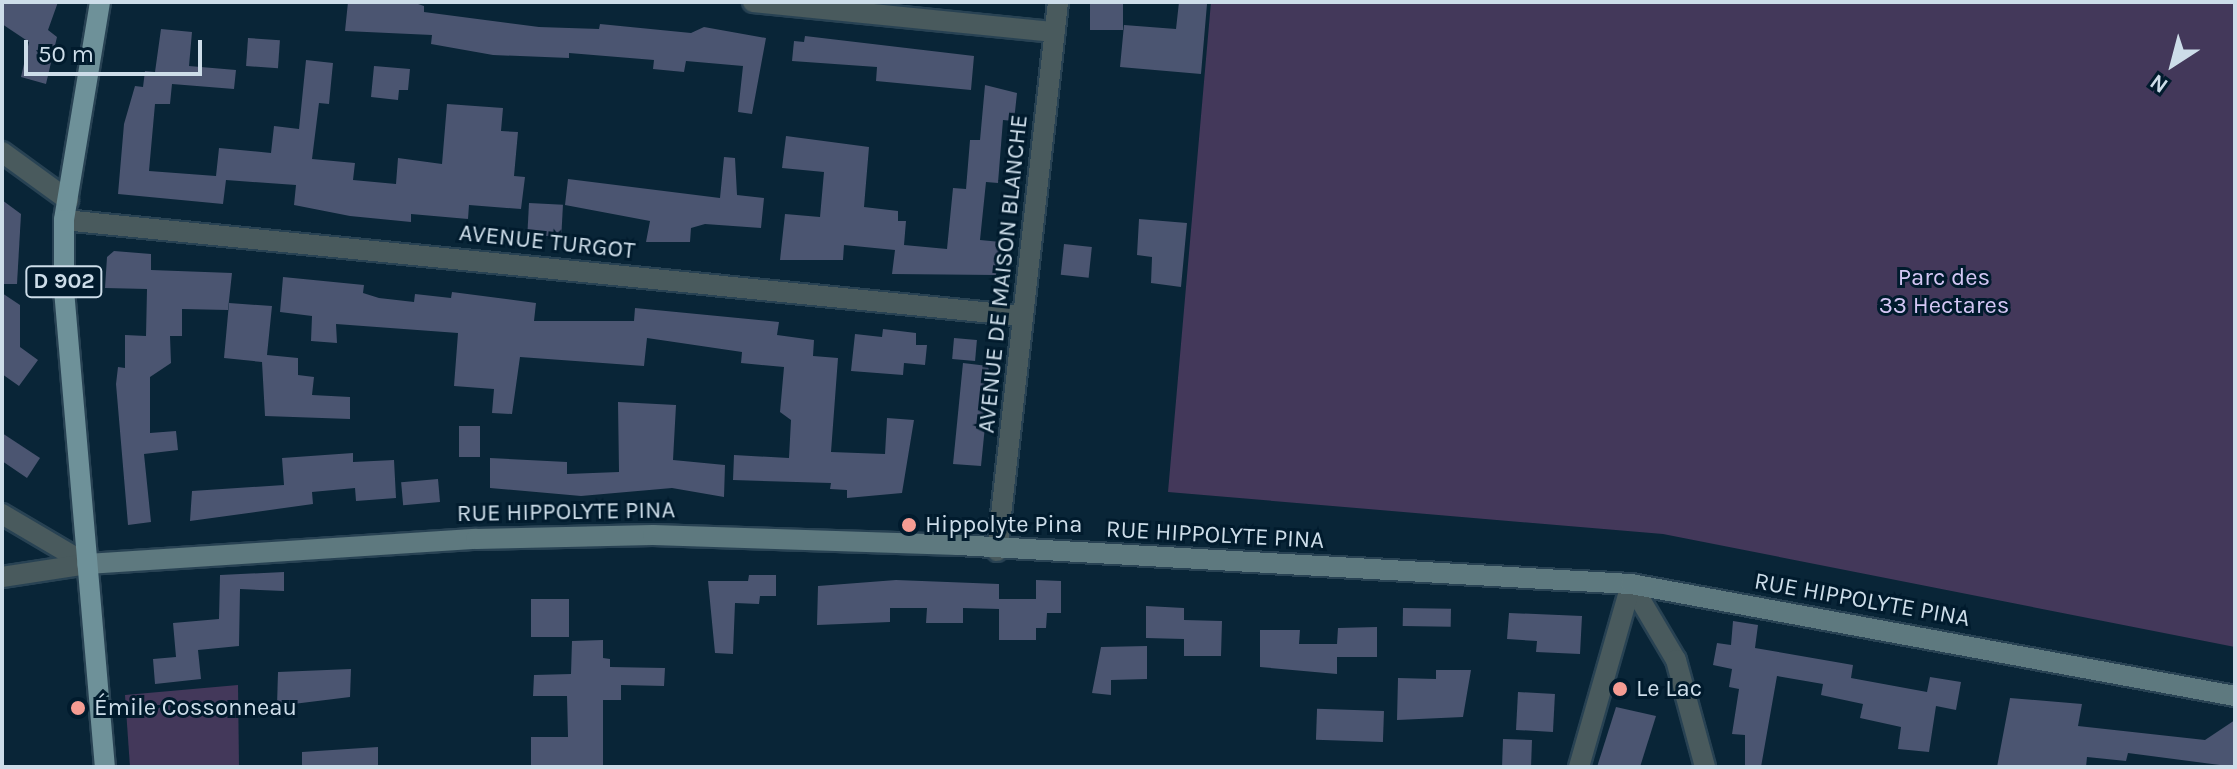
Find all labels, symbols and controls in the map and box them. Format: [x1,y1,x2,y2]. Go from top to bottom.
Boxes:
scale bar [28,24,206,74]
north arrow [2133,24,2213,104]
text: 50 m [38,40,94,68]
text: N [2145,68,2173,99]
street label: AVENUE DE MAISON BLANCHE [972,113,1034,435]
street label: AVENUE TURGOT [458,218,636,266]
road number: D 902 [24,264,104,300]
park label: Parc des 33 Hectares [1879,264,2009,320]
street label: RUE HIPPOLYTE PINA [457,496,675,528]
place label: Hippolyte Pina [925,511,1082,539]
street label: RUE HIPPOLYTE PINA [1105,515,1325,555]
marker: Hippolyte Pina [900,516,918,534]
street label: RUE HIPPOLYTE PINA [1752,567,1972,633]
place label: Le Lac [1636,675,1702,703]
marker: Le Lac [1611,680,1629,698]
place label: Émile Cossonneau [94,694,297,722]
marker: Émile Cossonneau [69,699,87,717]

